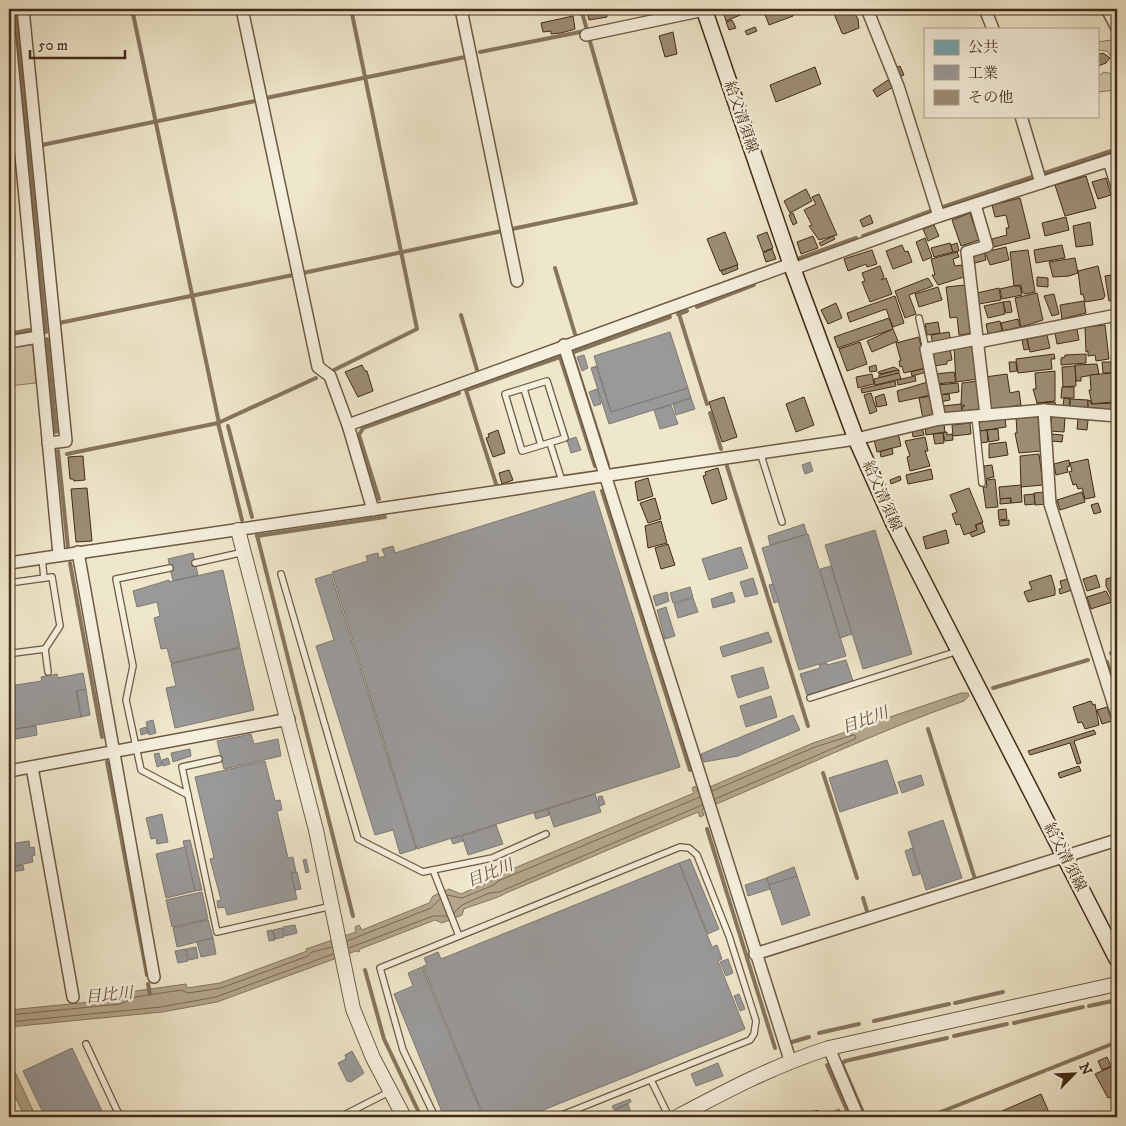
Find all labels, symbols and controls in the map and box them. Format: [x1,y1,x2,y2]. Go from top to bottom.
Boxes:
scale bar [30,28,125,60]
legend [924,28,1098,118]
text: 50 m [38,36,68,55]
text: 公共 [968,38,998,57]
text: 工業 [968,64,998,83]
street label: 給父清須線 [720,78,762,156]
text: その他 [968,88,1013,107]
street label: 給父清須線 [858,458,906,534]
water label: 目比川 [839,702,893,738]
street label: 給父清須線 [1040,819,1090,895]
water label: 目比川 [464,854,518,891]
water label: 目比川 [84,982,136,1007]
north arrow [1048,1048,1098,1098]
text: N [1074,1060,1096,1078]

